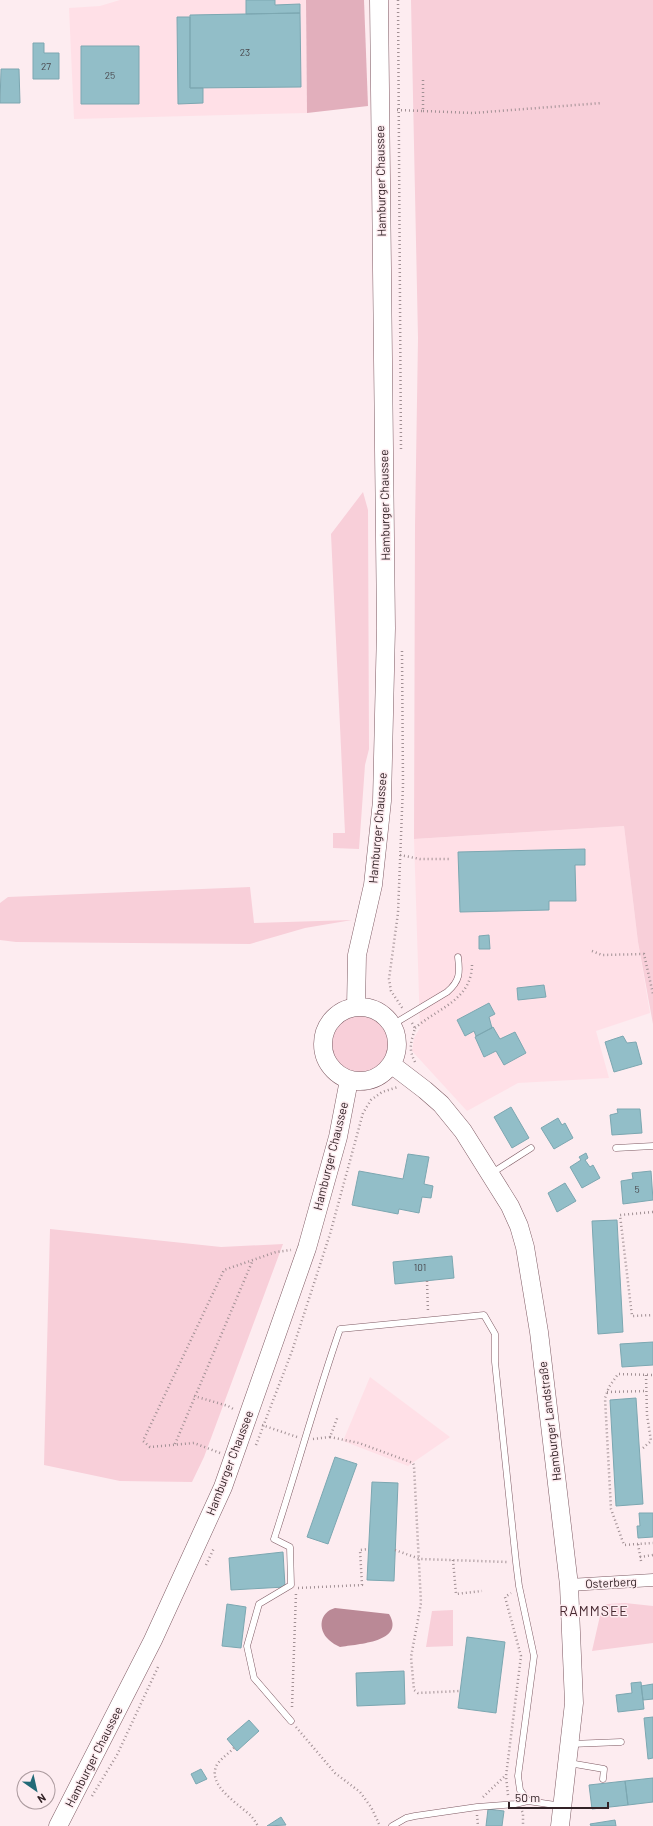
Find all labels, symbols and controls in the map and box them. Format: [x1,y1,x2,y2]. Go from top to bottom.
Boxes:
house number: 23 [240,46,250,58]
house number: 27 [41,60,51,72]
house number: 25 [105,69,115,81]
street label: Hamburger Chaussee [372,125,388,237]
street label: Hamburger Chaussee [376,449,392,561]
street label: Hamburger Chaussee [365,772,389,884]
street label: Hamburger Chaussee [310,1100,350,1211]
house number: 5 [634,1183,640,1195]
house number: 101 [414,1261,426,1273]
street label: Hamburger Landstraße [535,1361,563,1482]
street label: Hamburger Chaussee [203,1408,256,1517]
street label: Osterberg [585,1574,637,1590]
district label: RAMMSEE [559,1602,629,1619]
street label: Hamburger Chaussee [62,1704,125,1809]
north arrow [16,1770,56,1810]
scale bar [509,1784,608,1810]
text: 50 m [515,1790,540,1804]
text: N [35,1791,49,1806]

